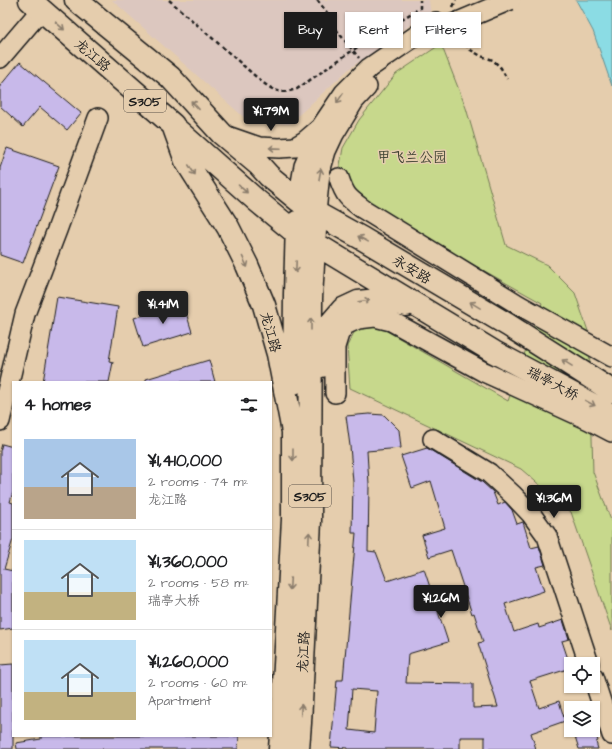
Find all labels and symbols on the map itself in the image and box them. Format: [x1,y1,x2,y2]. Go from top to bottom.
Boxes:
one-way arrow [54,21,65,30]
street label: 龙江路 [70,34,115,77]
road number: S305 [124,90,166,112]
one-way arrow [336,92,344,103]
pin: ¥1.79M [238,98,304,132]
one-way arrow [191,100,200,110]
one-way arrow [269,144,282,151]
park label: 甲飞兰公园 [377,148,447,168]
one-way arrow [188,165,196,176]
one-way arrow [316,168,324,181]
one-way arrow [238,185,249,194]
one-way arrow [357,235,369,243]
street label: 永安路 [388,250,435,289]
one-way arrow [242,255,249,267]
one-way arrow [292,260,299,273]
pin: ¥1.41M [130,291,196,325]
one-way arrow [357,297,370,305]
one-way arrow [469,301,481,309]
street label: 龙江路 [255,309,285,355]
one-way arrow [307,318,315,331]
one-way arrow [562,359,573,367]
street label: 瑞亭大桥 [522,361,582,406]
one-way arrow [584,400,596,407]
one-way arrow [289,448,297,461]
road number: S305 [289,485,331,507]
pin: ¥1.36M [521,485,587,519]
one-way arrow [305,532,313,545]
one-way arrow [286,577,293,590]
pin: ¥1.26M [408,585,474,619]
street label: 龙江路 [293,631,315,674]
one-way arrow [297,704,304,717]

